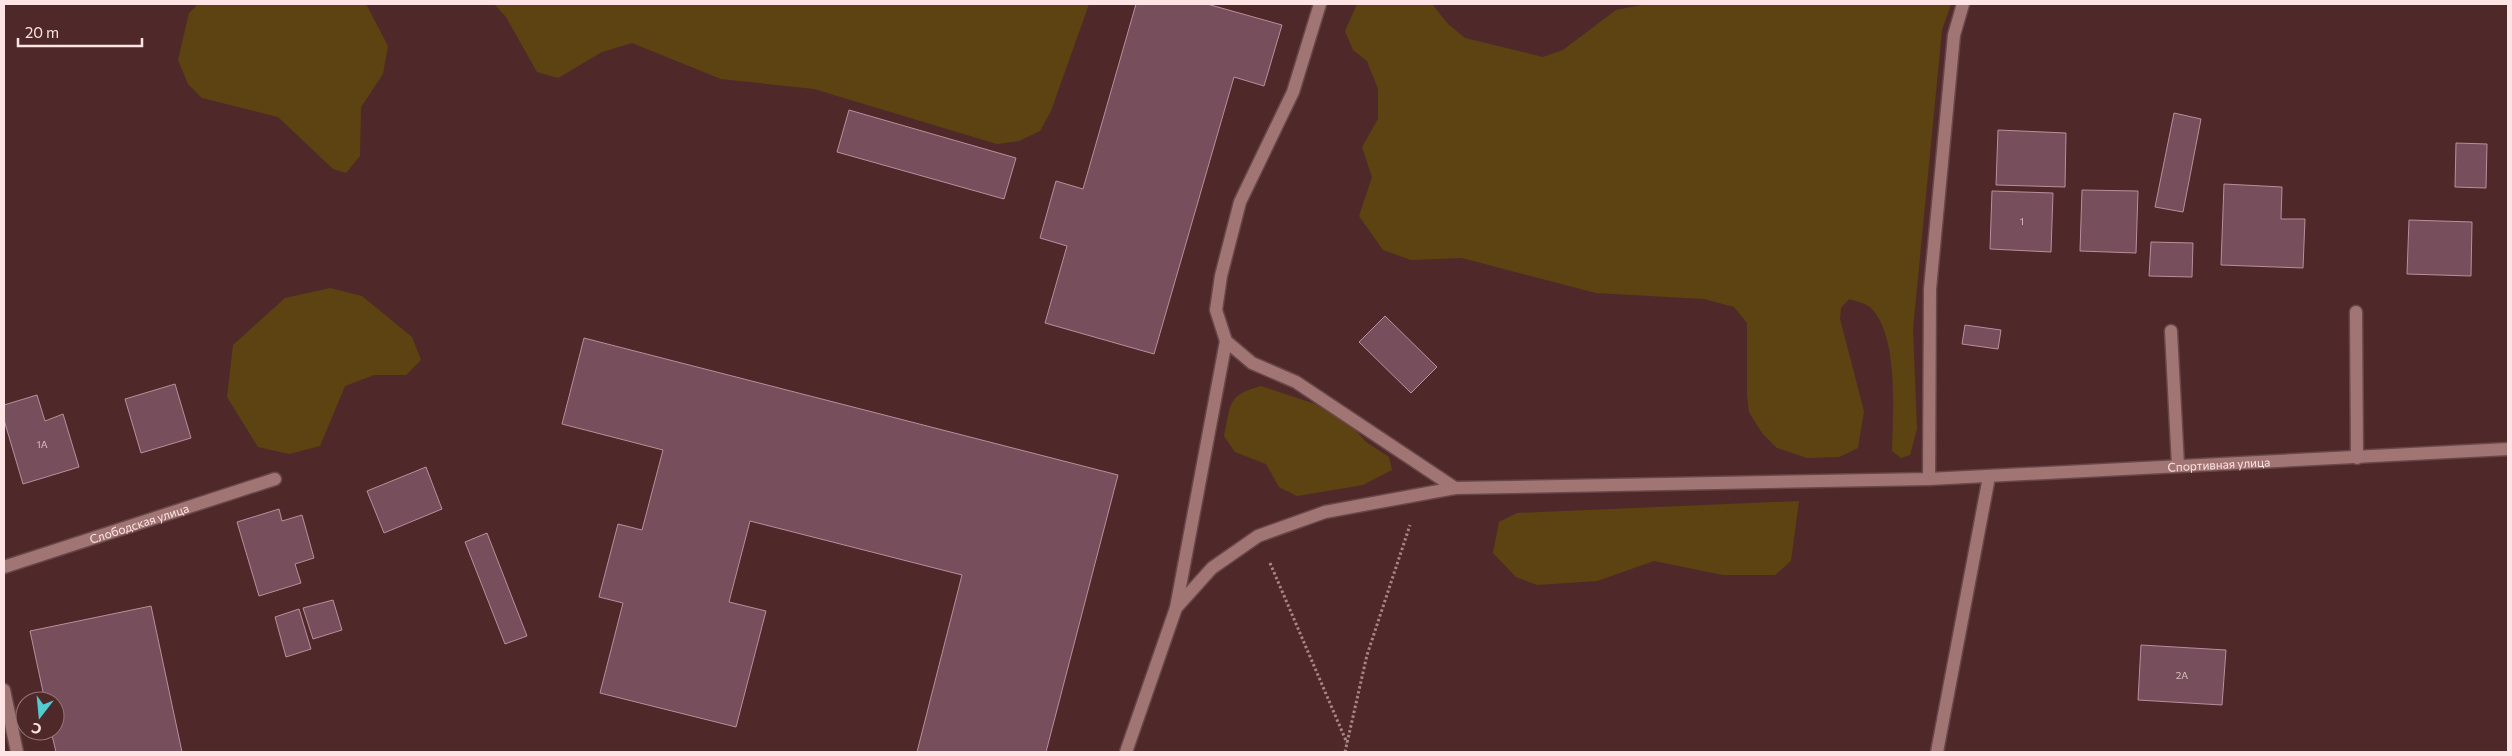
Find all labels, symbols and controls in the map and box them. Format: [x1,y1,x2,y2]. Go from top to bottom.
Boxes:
scale bar [18,15,141,47]
text: 20 m [25,23,59,41]
house number: 1 [2020,215,2024,227]
house number: 1А [36,438,48,450]
street label: Спортивная улица [2167,454,2271,474]
street label: Слободская улица [88,500,191,546]
house number: 2А [2176,669,2188,681]
north arrow [15,691,65,741]
text: С [29,719,43,738]

